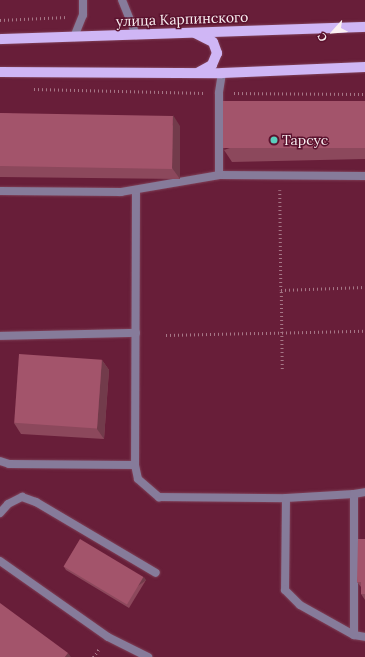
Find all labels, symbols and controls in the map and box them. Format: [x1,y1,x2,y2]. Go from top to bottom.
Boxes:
street label: улица Карпинского [115,8,249,30]
north arrow [313,12,353,52]
text: С [314,31,330,44]
place label: Тарсус [282,132,328,148]
marker: Тарсус [269,135,279,145]

